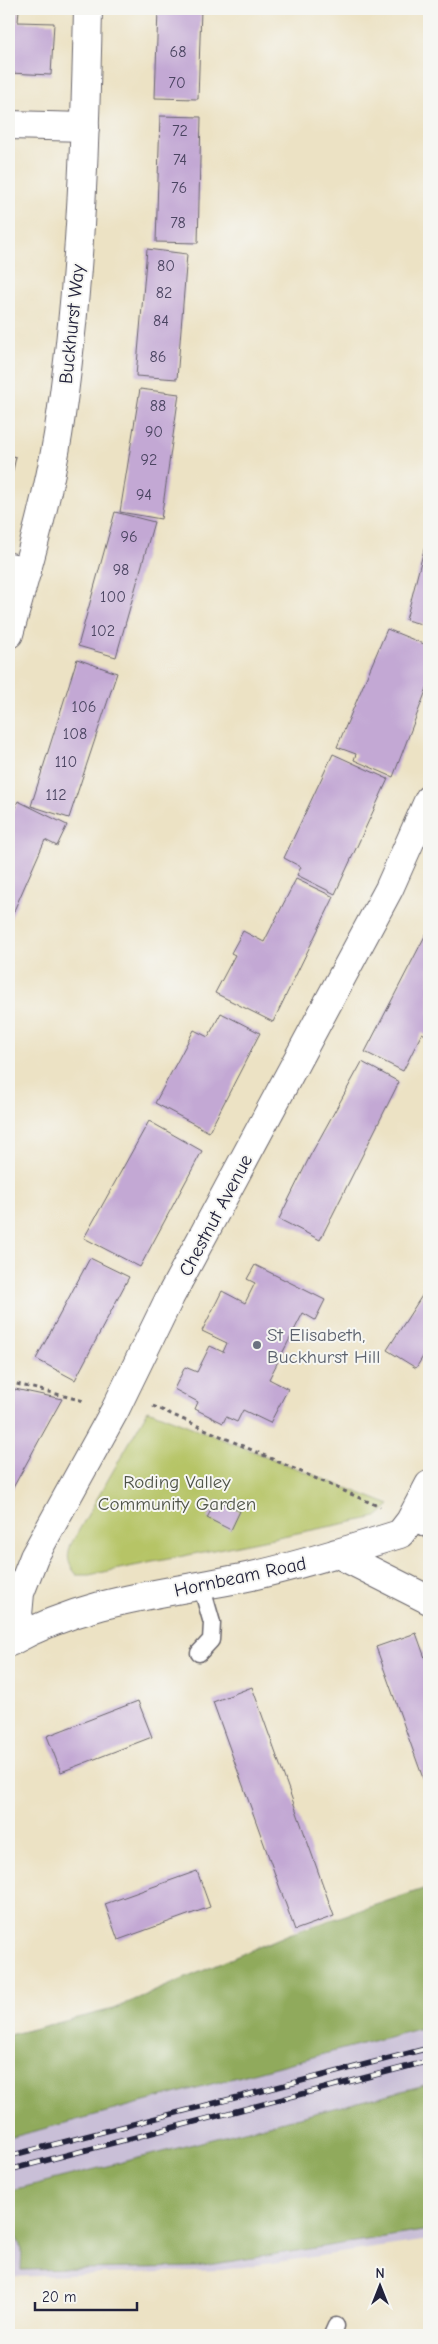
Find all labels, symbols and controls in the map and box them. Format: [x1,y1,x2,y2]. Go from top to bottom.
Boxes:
house number: 68 [170,43,186,61]
house number: 70 [168,74,186,92]
house number: 72 [172,122,188,140]
house number: 74 [173,151,187,169]
house number: 76 [171,179,187,197]
house number: 78 [170,214,186,232]
house number: 80 [157,257,175,275]
street label: Buckhurst Way [55,263,89,385]
house number: 82 [156,284,172,302]
house number: 84 [153,312,169,330]
house number: 86 [150,348,166,366]
house number: 88 [150,397,166,415]
house number: 90 [145,423,163,441]
house number: 92 [141,451,157,469]
house number: 94 [136,486,152,504]
house number: 96 [120,528,138,546]
house number: 98 [113,561,129,579]
house number: 100 [100,588,126,606]
house number: 102 [91,622,115,640]
house number: 106 [72,698,96,716]
house number: 108 [63,725,87,743]
house number: 110 [55,753,77,771]
house number: 112 [45,786,67,804]
street label: Chestnut Avenue [175,1151,257,1280]
place label: St Elisabeth, Buckhurst Hill [267,1324,380,1368]
marker: St Elisabeth, Buckhurst Hill [251,1339,263,1351]
park label: Roding Valley Community Garden [98,1471,256,1515]
street label: Hornbeam Road [172,1552,308,1602]
north arrow [356,2262,406,2312]
text: N [375,2265,385,2282]
scale bar [35,2279,138,2311]
text: 20 m [42,2288,76,2306]

